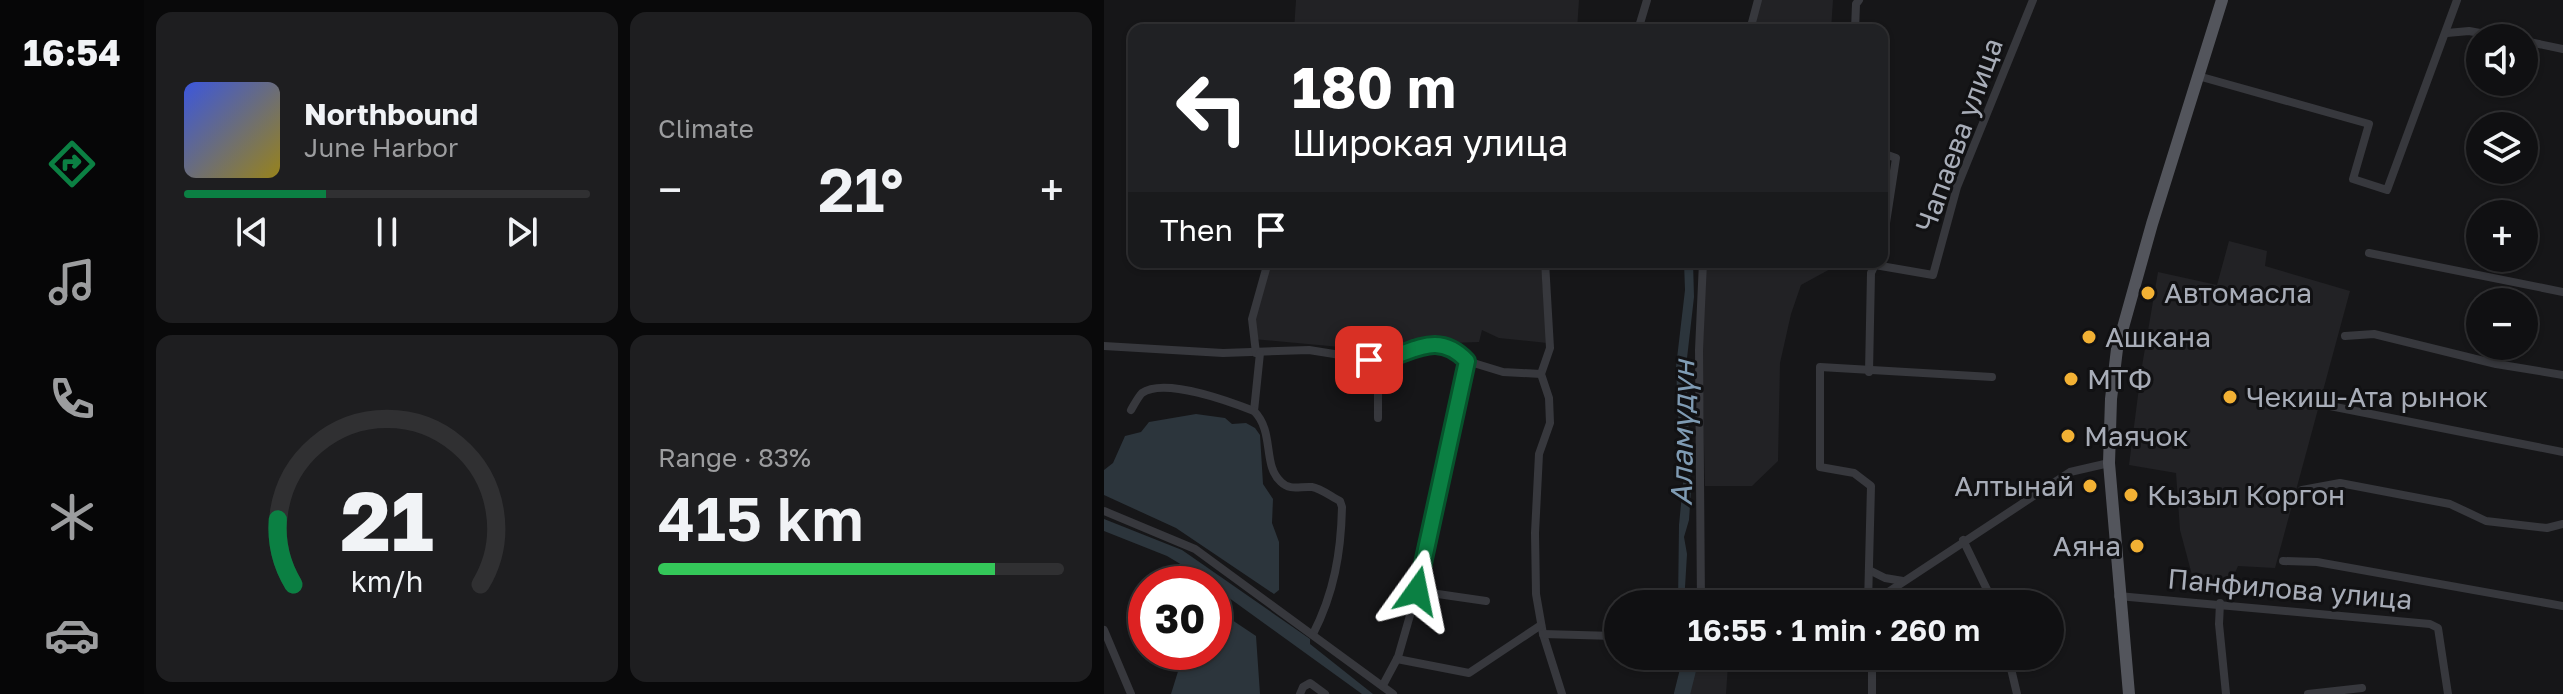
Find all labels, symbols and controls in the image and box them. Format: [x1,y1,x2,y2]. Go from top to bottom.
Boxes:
map controls [2466,24,2538,360]
button: sound [2466,24,2538,96]
text: 16:54 [23,31,121,74]
street label: Чапаева улица [1908,33,2009,236]
text: 180 m [1292,53,1456,120]
icon: left [1160,56,1264,160]
text: Northbound [304,96,478,132]
button: layers [2466,112,2538,184]
text: Climate [658,113,754,144]
text: Широкая улица [1292,121,1568,164]
text: June Harbor [304,132,458,163]
icon: directions [44,136,100,192]
text: 21° [818,153,904,225]
text: − [658,163,682,216]
text: + [1040,163,1064,216]
button: + [2466,200,2538,272]
icon: arrive [1249,208,1293,252]
icon: previous [230,210,274,254]
icon: pause [365,210,409,254]
icon: next [500,210,544,254]
text: Then [1160,212,1233,248]
icon: music [44,254,100,310]
place label: Автомасла [2164,276,2312,309]
marker: Автомасла [2139,284,2157,302]
button: − [2466,288,2538,360]
place label: Ашкана [2105,320,2211,353]
pin [1335,326,1403,394]
marker: Ашкана [2080,328,2098,346]
icon: arrive [1347,338,1391,382]
water label: Аламүдүн [1663,358,1701,506]
place label: МТФ [2087,362,2152,395]
marker: МТФ [2062,370,2080,388]
icon: phone [44,371,100,427]
place label: Чекиш-Ата рынок [2246,380,2488,413]
marker: Чекиш-Ата рынок [2221,388,2239,406]
place label: Маячок [2084,419,2188,452]
marker: Маячок [2059,427,2077,445]
text: Range · 83% [658,442,811,473]
text: 21 [340,468,434,568]
place label: Алтынай [1954,469,2074,502]
marker: Алтынай [2081,477,2099,495]
place label: Кызыл Коргон [2147,478,2345,511]
text: 415 km [658,482,864,554]
marker: Кызыл Коргон [2122,486,2140,504]
icon: climate [44,489,100,545]
place label: Аяна [2053,529,2121,562]
marker: Аяна [2128,537,2146,555]
position arrow [1375,549,1459,633]
street label: Панфилова улица [2166,561,2414,616]
text: km/h [351,564,423,598]
speed limit sign: 30 [1128,566,1232,670]
icon: car [44,607,100,663]
text: 16:55 · 1 min · 260 m [1688,612,1980,648]

